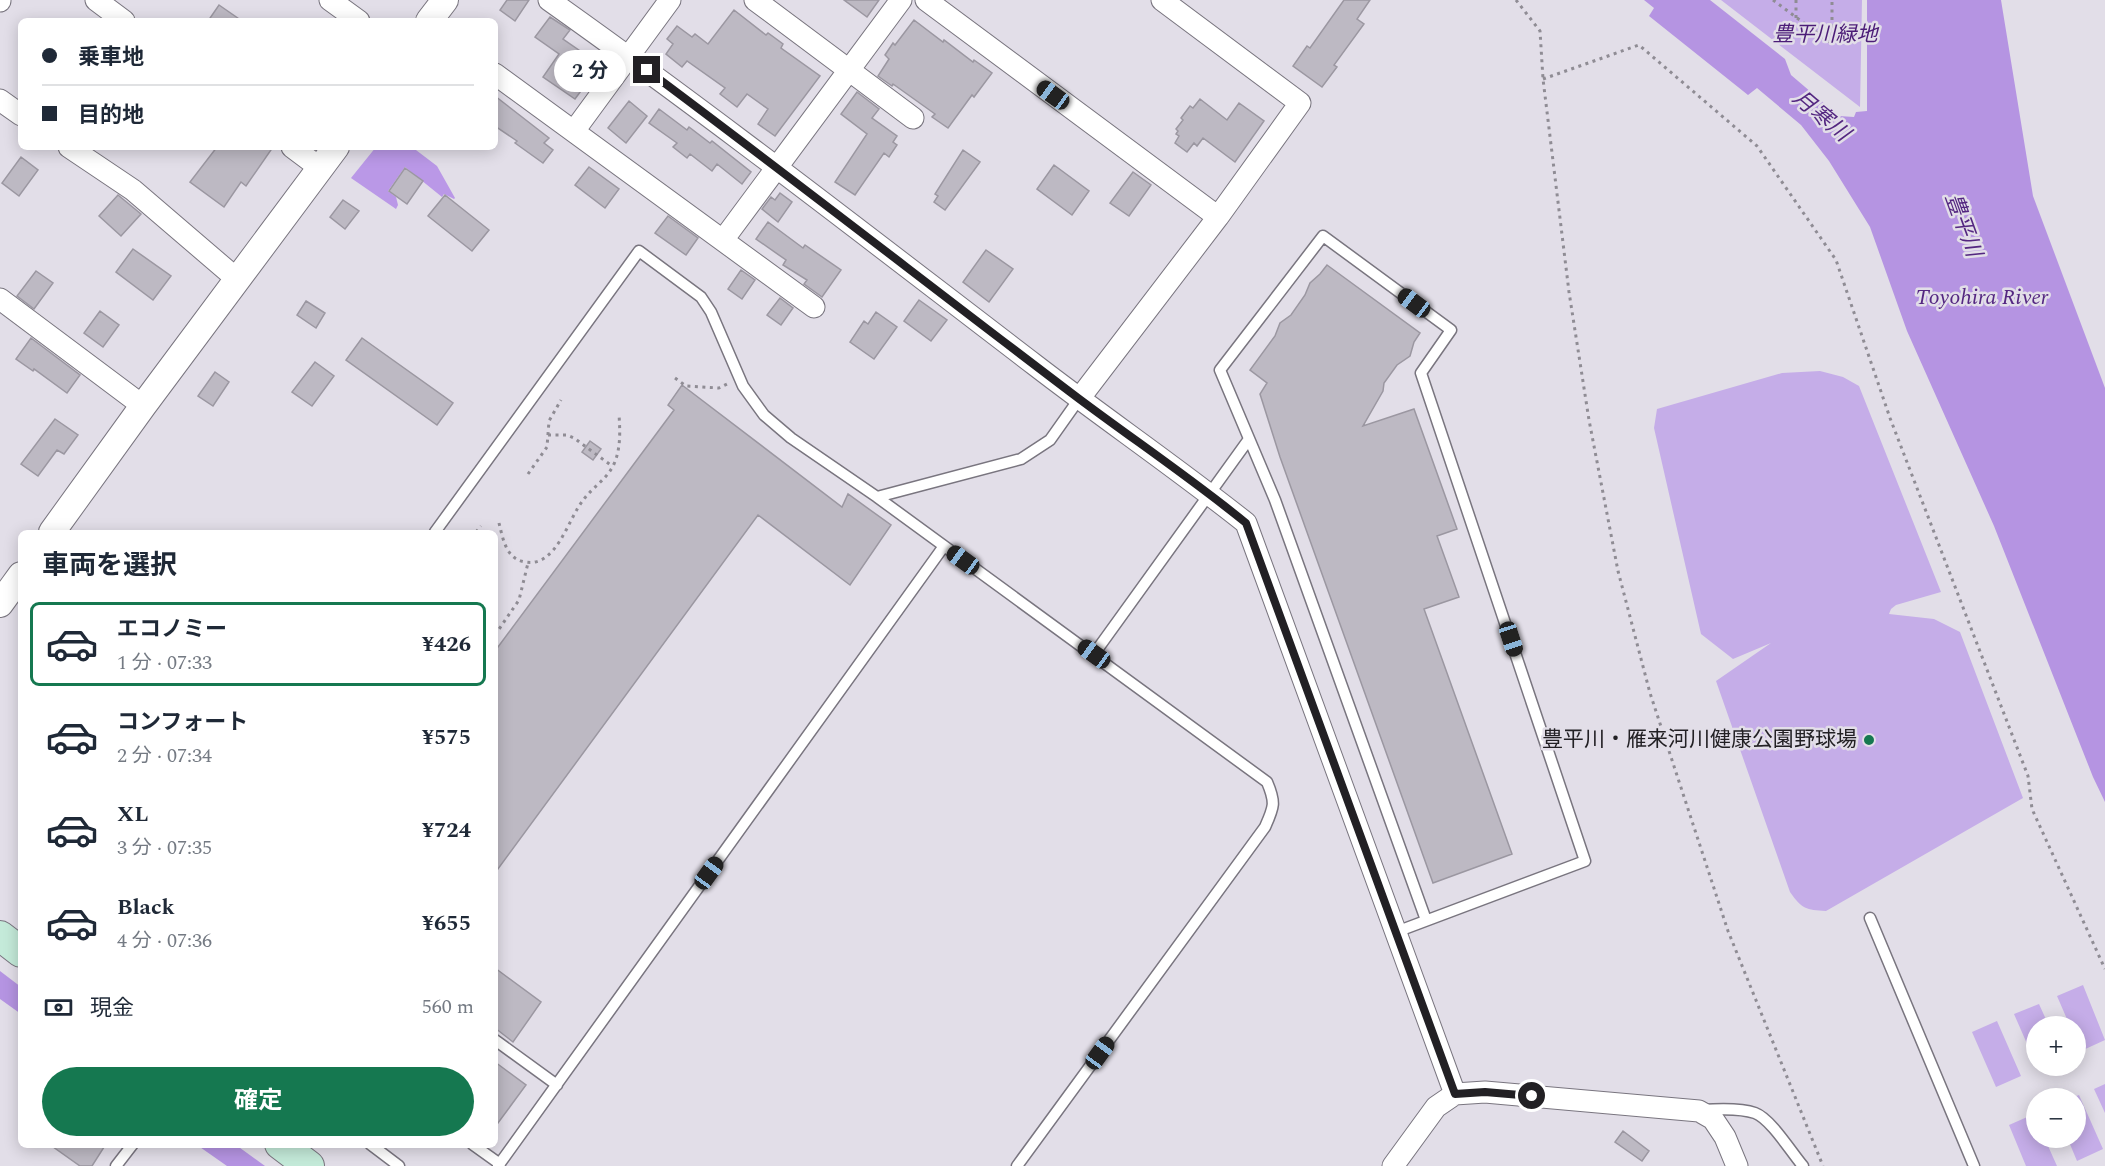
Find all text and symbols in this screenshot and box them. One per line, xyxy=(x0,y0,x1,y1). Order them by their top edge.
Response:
park label: 豊平川緑地 xyxy=(1773,19,1879,51)
text: 乗車地 xyxy=(78,41,144,74)
callout: 2 分 xyxy=(554,49,626,91)
text: 2 分 xyxy=(572,56,608,86)
route end xyxy=(633,56,660,83)
car xyxy=(1033,77,1073,113)
water label: 月寒川 xyxy=(1785,82,1858,151)
text: 目的地 xyxy=(78,99,144,132)
water label: 豊平川 xyxy=(1936,188,1990,264)
water label: Toyohira River xyxy=(1916,281,2049,314)
car xyxy=(1394,285,1434,321)
car xyxy=(943,542,983,578)
text: 車両を選択 xyxy=(42,545,177,587)
text: エコノミー xyxy=(117,613,227,646)
icon: car xyxy=(45,617,99,671)
car xyxy=(1497,619,1525,659)
text: ¥426 xyxy=(422,628,471,661)
car xyxy=(1074,636,1114,672)
text: 1 分 · 07:33 xyxy=(117,648,212,678)
text: コンフォート xyxy=(117,706,248,739)
icon: car xyxy=(45,710,99,764)
text: ¥575 xyxy=(422,721,471,754)
place label: 豊平川・雁来河川健康公園野球場 xyxy=(1542,724,1857,756)
marker: 豊平川・雁来河川健康公園野球場 xyxy=(1862,733,1876,747)
text: 2 分 · 07:34 xyxy=(117,741,212,771)
text: XL xyxy=(117,798,148,831)
icon: car xyxy=(45,803,99,857)
text: ¥724 xyxy=(422,814,471,847)
text: 3 分 · 07:35 xyxy=(117,833,212,863)
car xyxy=(691,853,727,893)
text: Black xyxy=(117,891,175,924)
icon: car xyxy=(45,896,99,950)
text: ¥655 xyxy=(422,907,471,940)
text: 4 分 · 07:36 xyxy=(117,926,212,956)
icon: cash xyxy=(42,991,75,1024)
text: 現金 xyxy=(90,992,134,1025)
text: 560 m xyxy=(422,992,474,1022)
map controls xyxy=(2026,1016,2086,1148)
button: + xyxy=(2026,1016,2086,1076)
car xyxy=(1082,1033,1118,1073)
button: 確定 xyxy=(42,1067,474,1136)
route start xyxy=(1518,1082,1545,1109)
button: − xyxy=(2026,1088,2086,1148)

